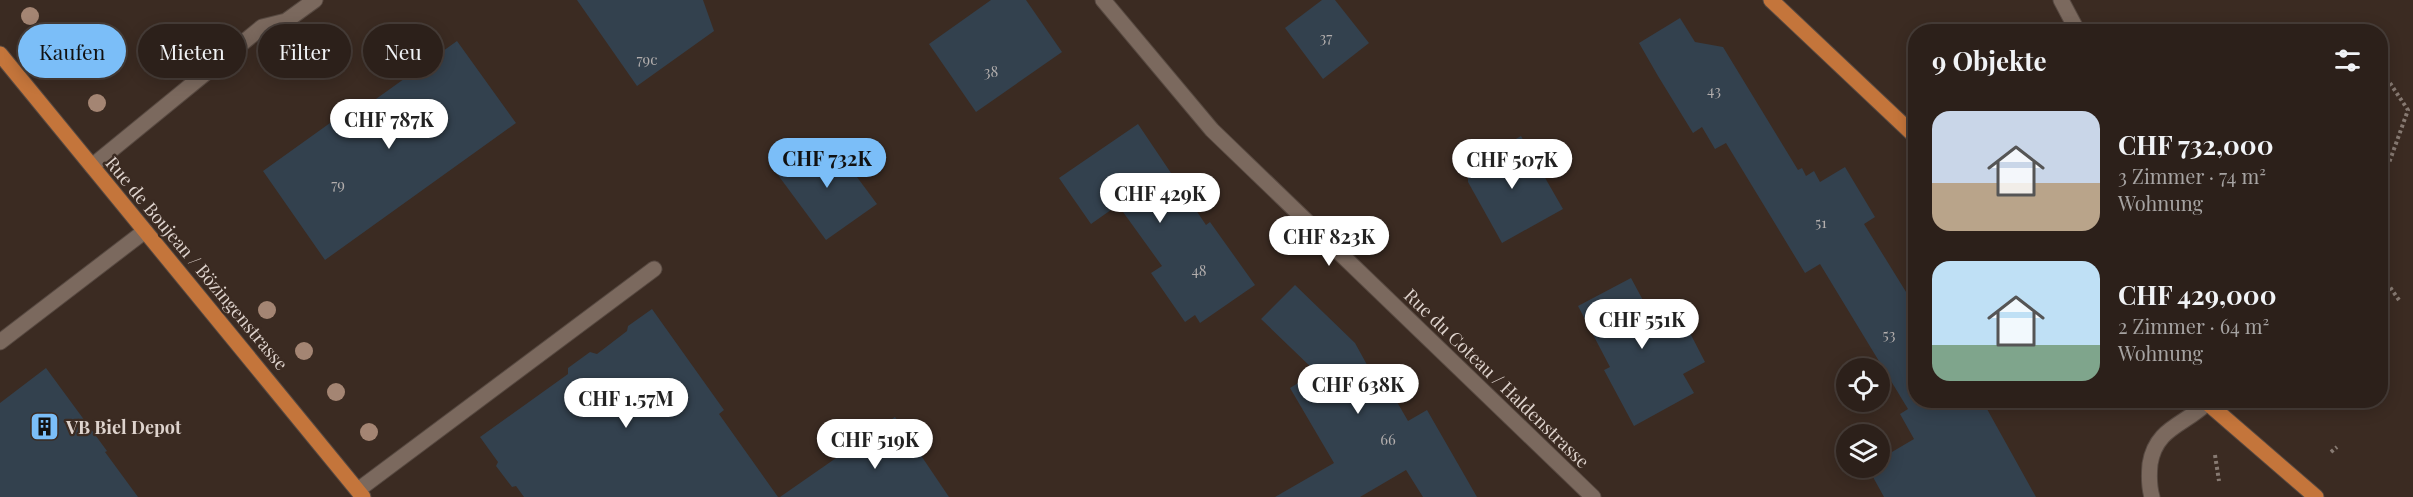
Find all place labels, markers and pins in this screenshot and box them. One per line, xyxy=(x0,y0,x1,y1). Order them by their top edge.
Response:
pin: CHF 787K xyxy=(327,99,451,150)
pin: CHF 732K xyxy=(765,138,889,189)
pin: CHF 507K xyxy=(1450,139,1574,190)
pin: CHF 429K xyxy=(1098,173,1222,224)
pin: CHF 823K xyxy=(1267,216,1391,267)
pin: CHF 551K xyxy=(1580,299,1704,350)
pin: CHF 638K xyxy=(1296,364,1420,415)
pin: CHF 1.57M xyxy=(557,378,695,429)
building icon: VB Biel Depot xyxy=(29,411,61,443)
place label: VB Biel Depot xyxy=(65,415,182,439)
pin: CHF 519K xyxy=(813,419,937,470)

